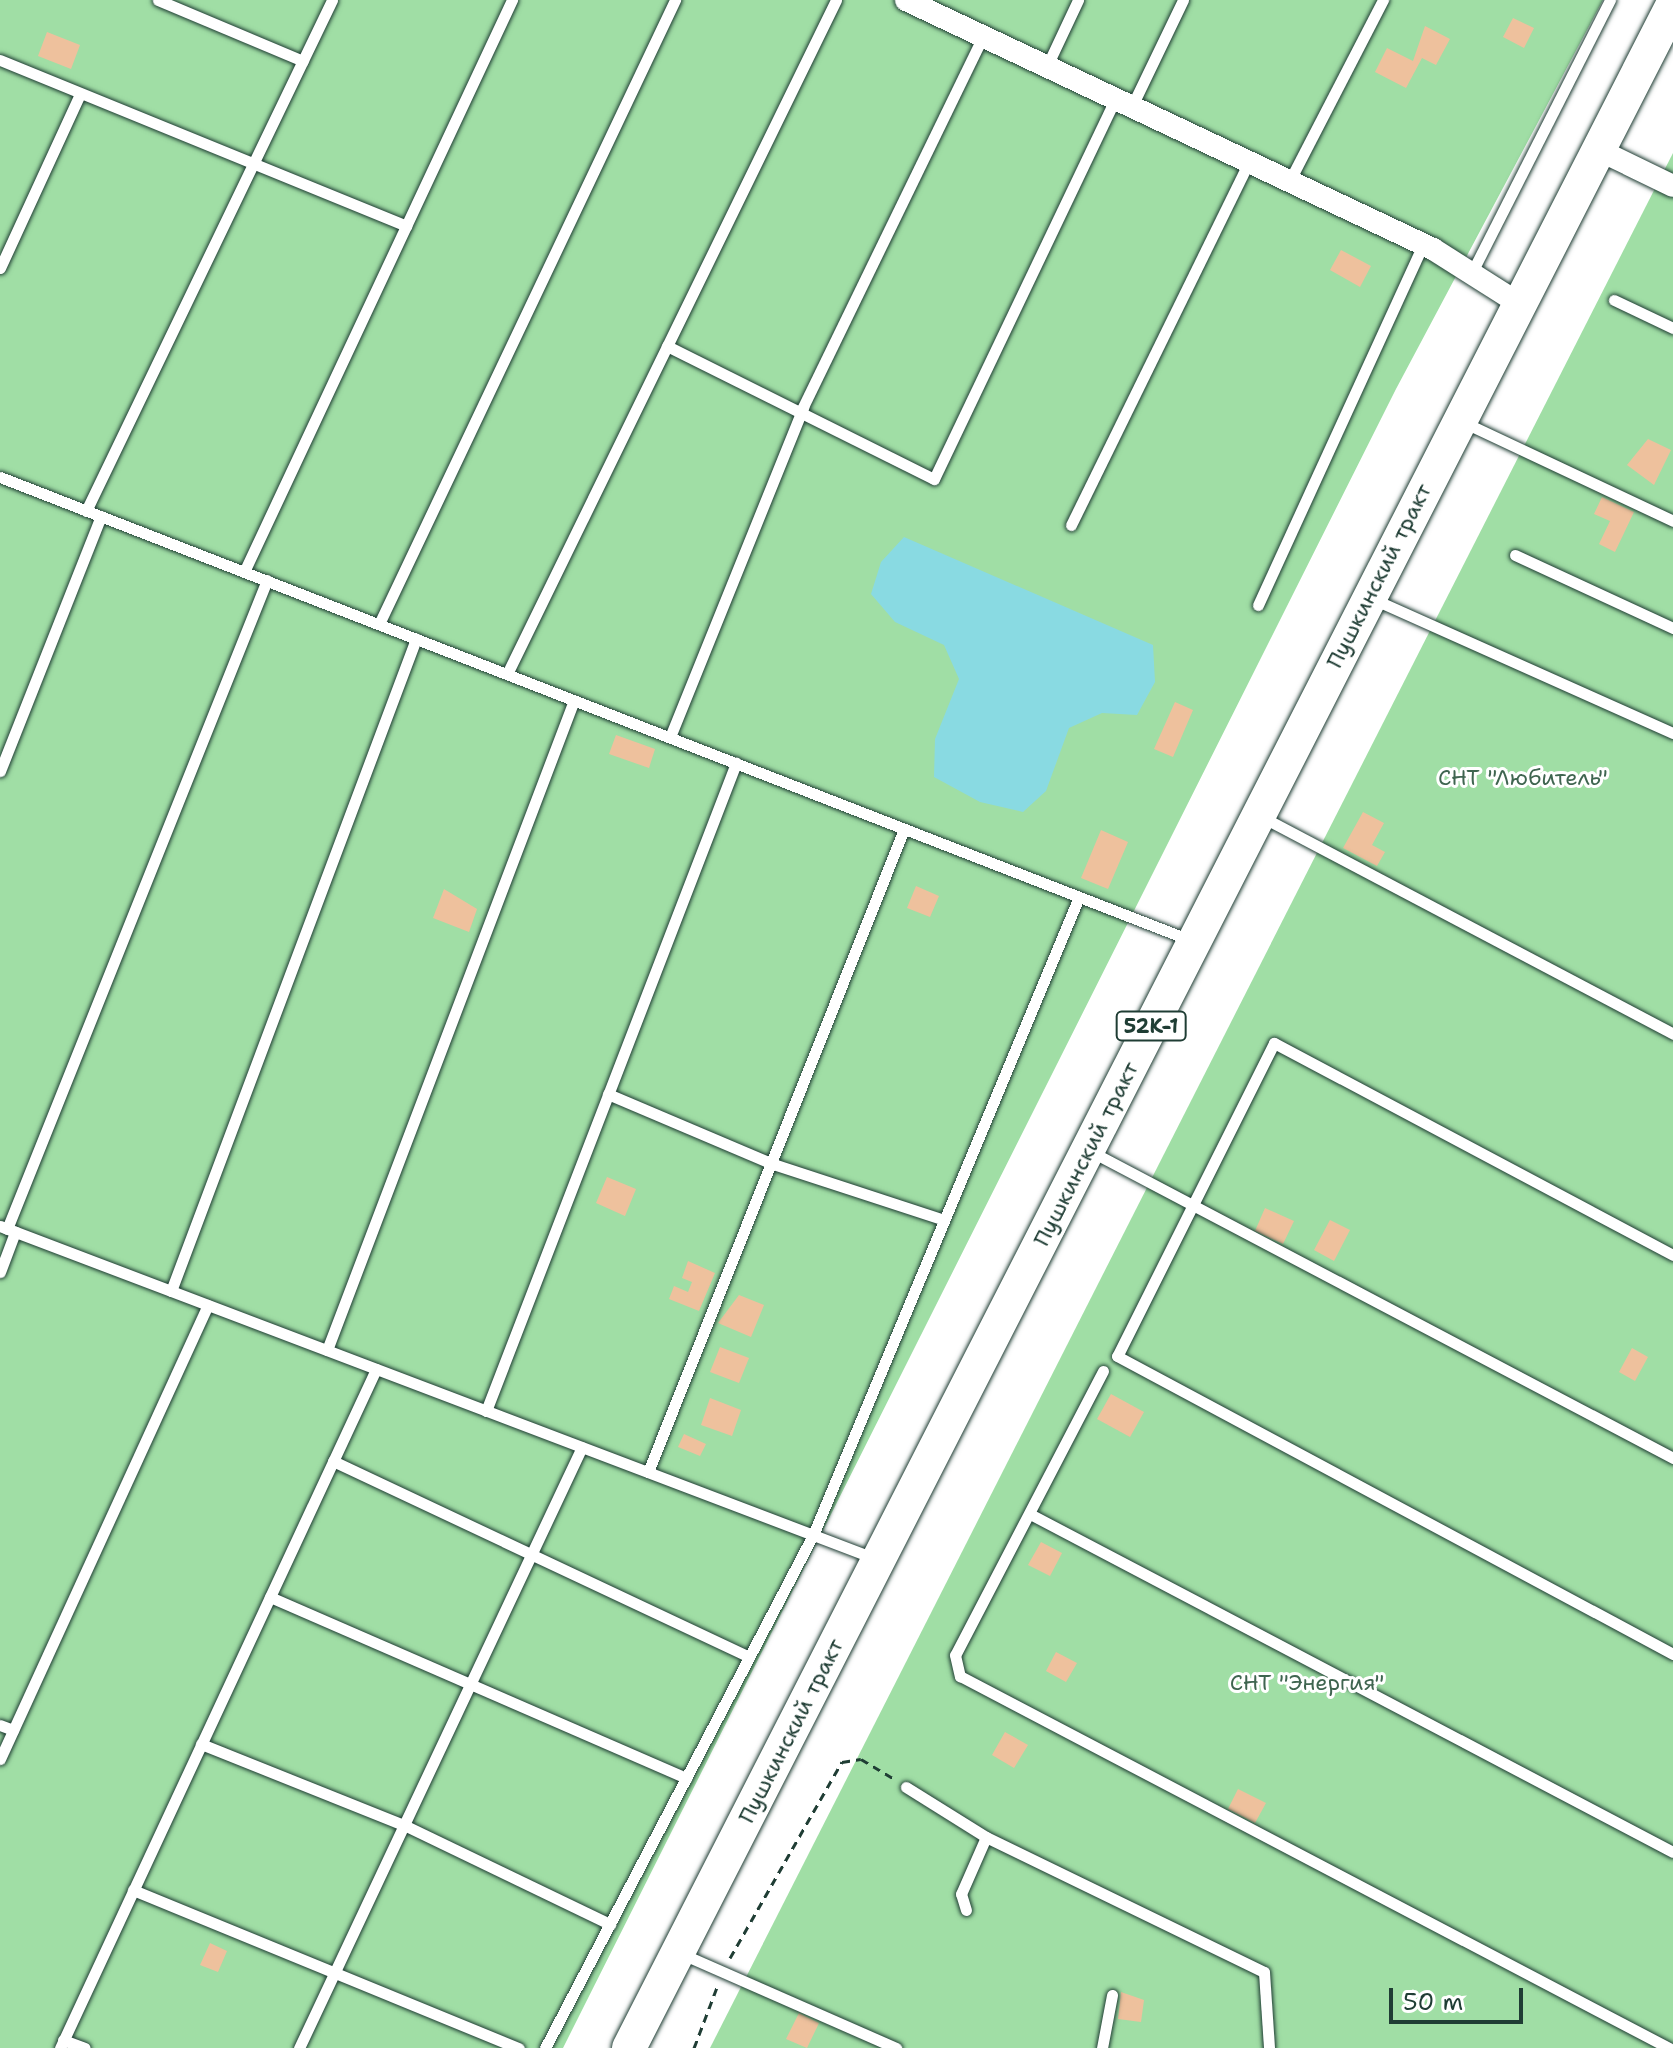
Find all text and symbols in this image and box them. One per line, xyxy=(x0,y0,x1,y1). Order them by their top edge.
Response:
street label: Пушкинский тракт xyxy=(1321,479,1437,673)
park label: СНТ "Любитель" xyxy=(1438,765,1608,791)
road number: 52К-1 xyxy=(1115,1010,1187,1042)
street label: Пушкинский тракт xyxy=(1028,1057,1144,1251)
street label: Пушкинский тракт xyxy=(733,1634,849,1828)
park label: СНТ "Энергия" xyxy=(1230,1670,1384,1696)
scale bar xyxy=(1393,1972,1527,2022)
text: 50 m xyxy=(1403,1986,1463,2018)

